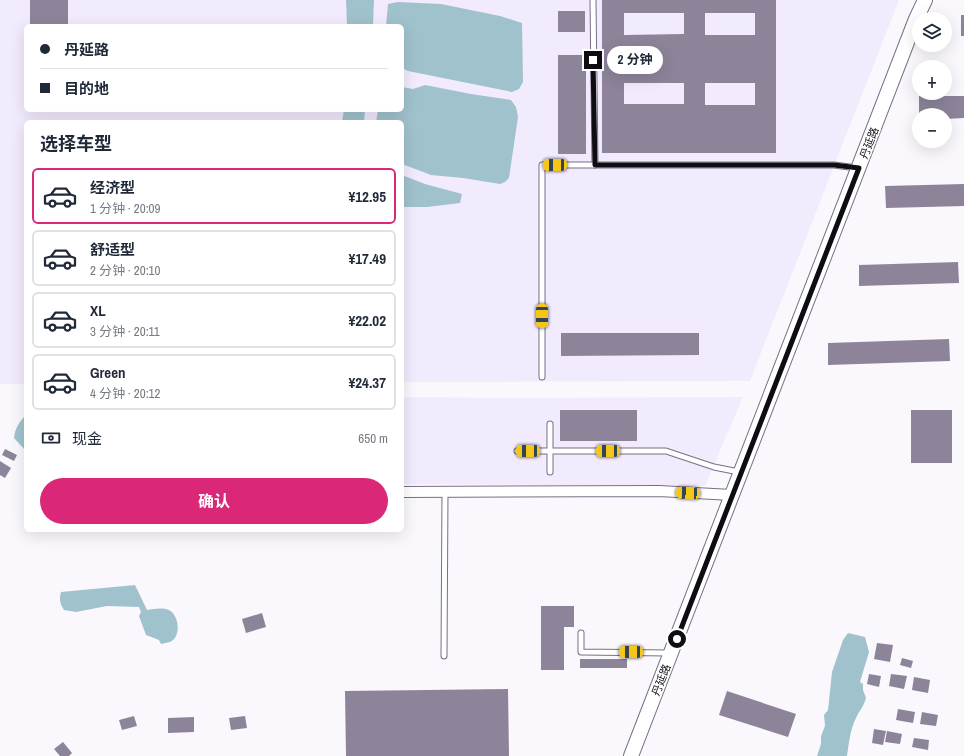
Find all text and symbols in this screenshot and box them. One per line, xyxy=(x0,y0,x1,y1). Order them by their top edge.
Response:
map controls xyxy=(912,12,952,148)
button: layers xyxy=(912,12,952,52)
text: 丹延路 xyxy=(64,39,109,60)
callout: 2 分钟 xyxy=(607,46,663,74)
route end xyxy=(584,51,602,69)
text: 2 分钟 xyxy=(618,51,652,68)
button: + xyxy=(912,60,952,100)
text: 目的地 xyxy=(64,78,109,99)
button: − xyxy=(912,108,952,148)
street label: 丹延路 xyxy=(857,125,881,161)
text: 选择车型 xyxy=(40,131,112,156)
car xyxy=(543,159,567,171)
text: 经济型 xyxy=(90,177,135,198)
icon: car xyxy=(42,178,78,214)
text: ¥12.95 xyxy=(348,186,386,207)
text: 1 分钟 · 20:09 xyxy=(90,200,160,217)
text: 舒适型 xyxy=(90,239,135,260)
icon: car xyxy=(42,240,78,276)
text: ¥17.49 xyxy=(348,248,386,269)
text: 2 分钟 · 20:10 xyxy=(90,262,160,279)
text: XL xyxy=(90,300,106,321)
icon: car xyxy=(42,302,78,338)
car xyxy=(536,304,548,328)
text: ¥22.02 xyxy=(348,310,386,331)
text: 3 分钟 · 20:11 xyxy=(90,323,160,340)
text: Green xyxy=(90,362,126,383)
icon: car xyxy=(42,364,78,400)
text: ¥24.37 xyxy=(348,372,386,393)
text: 4 分钟 · 20:12 xyxy=(90,385,160,402)
icon: cash xyxy=(40,427,62,449)
text: 现金 xyxy=(72,428,102,449)
text: 650 m xyxy=(358,430,388,447)
car xyxy=(516,445,540,457)
car xyxy=(596,445,620,457)
button: 确认 xyxy=(40,478,388,524)
car xyxy=(676,486,700,500)
route start xyxy=(668,630,686,648)
car xyxy=(619,646,643,658)
street label: 丹延路 xyxy=(649,662,673,698)

